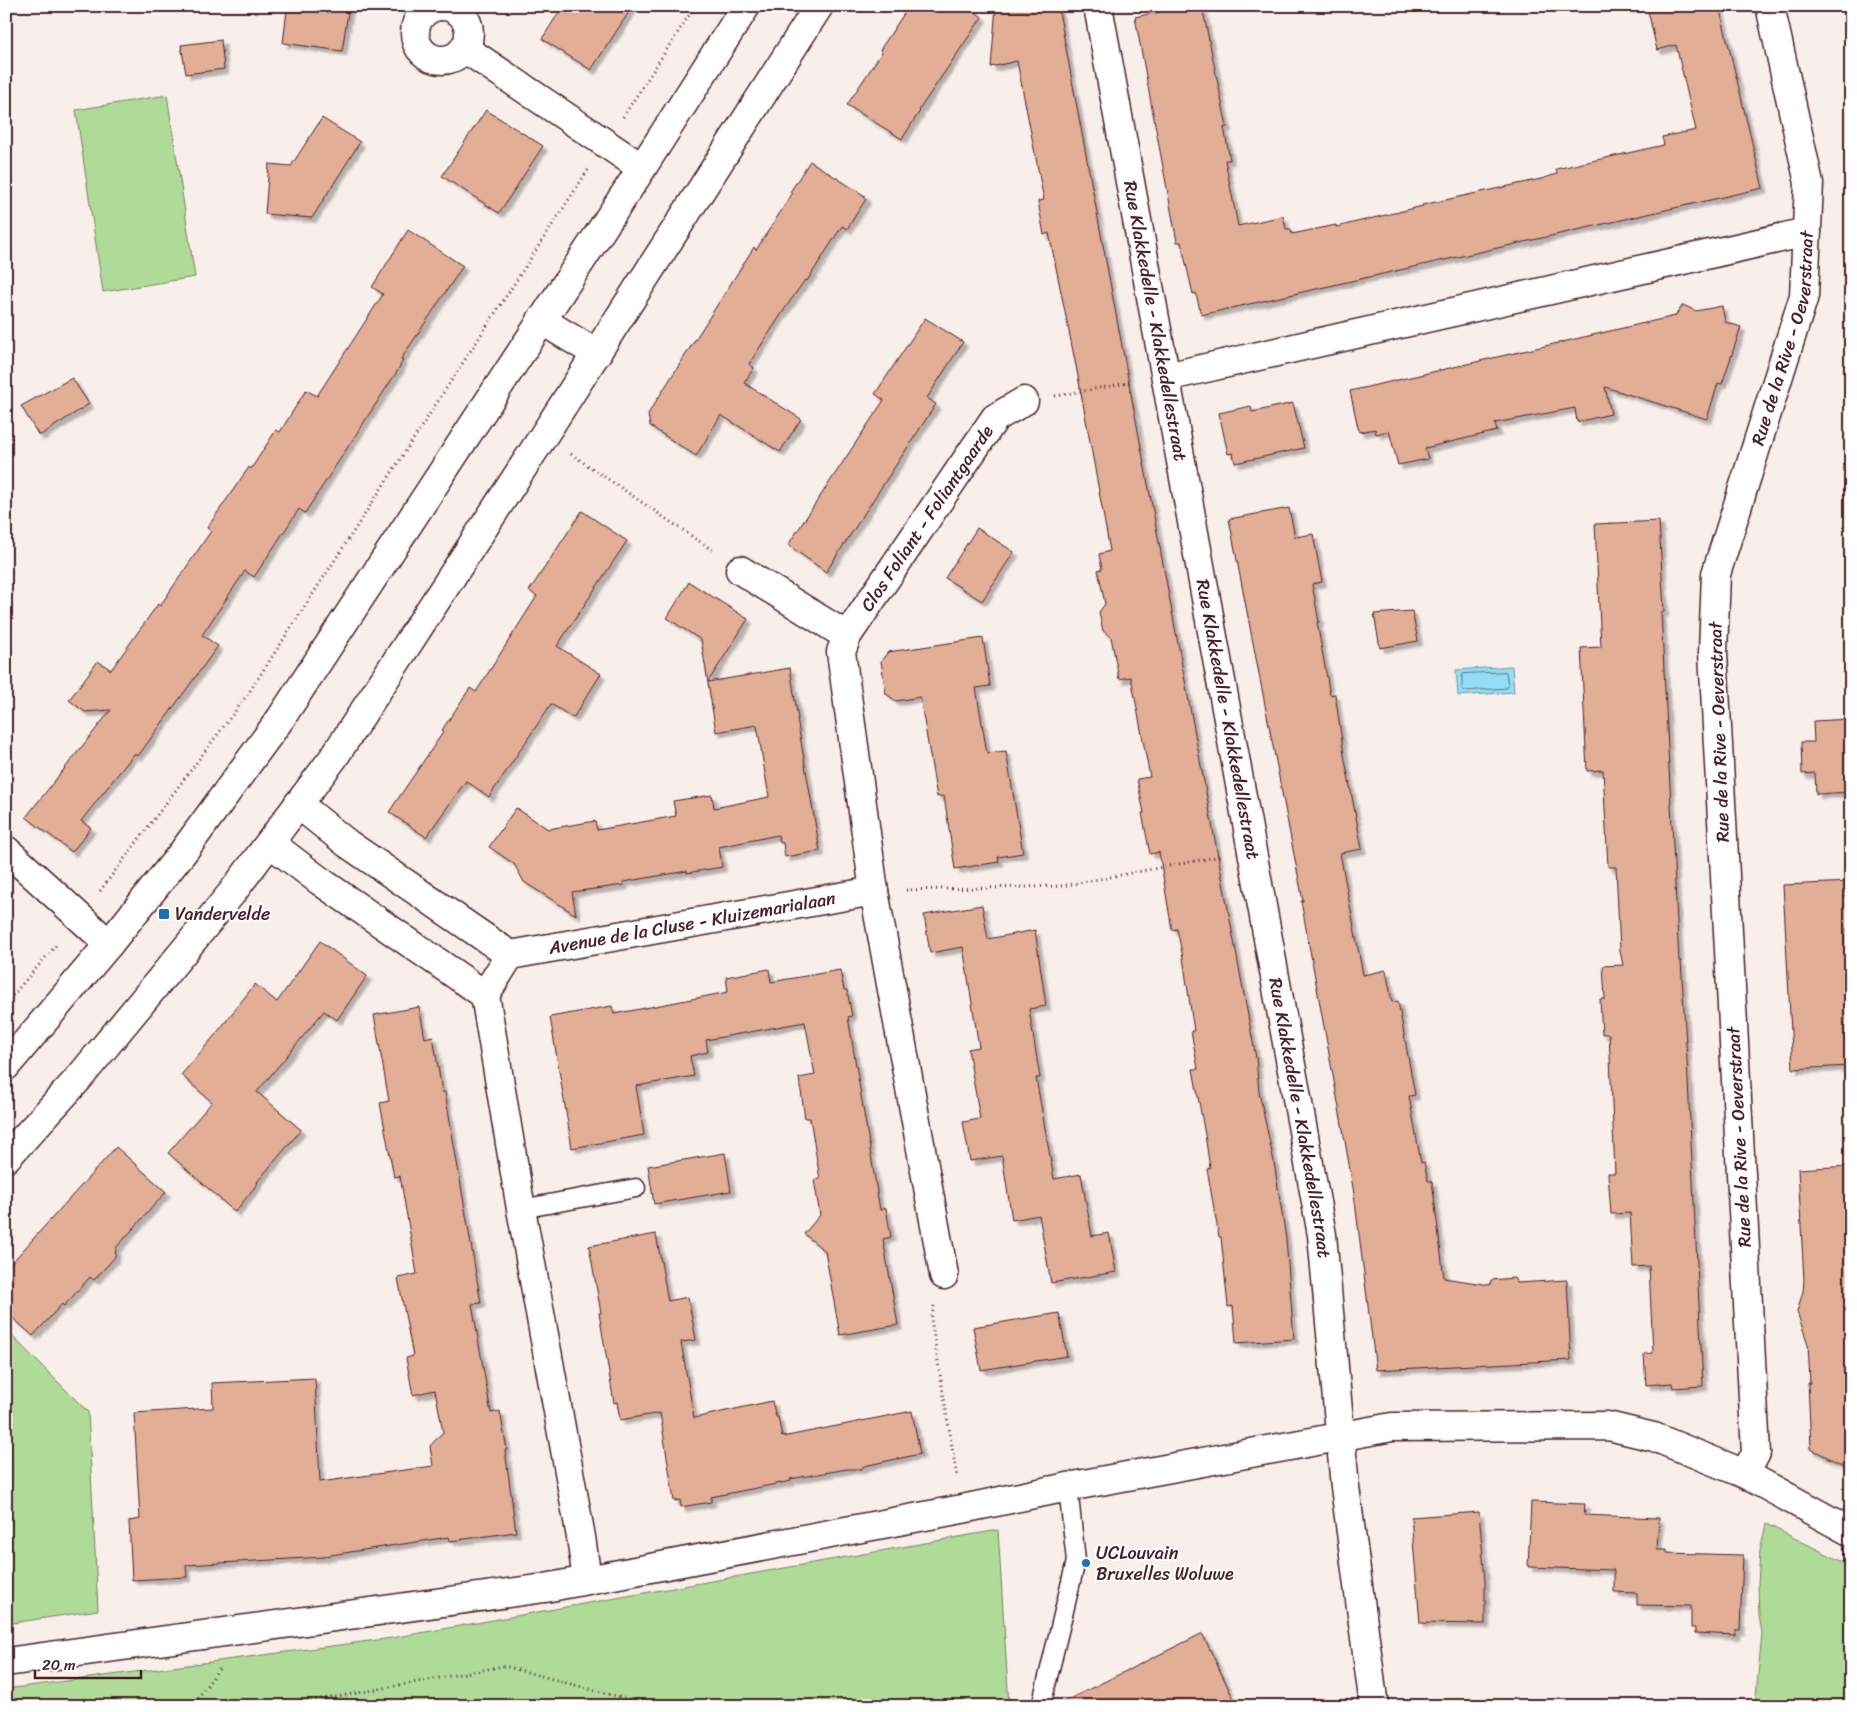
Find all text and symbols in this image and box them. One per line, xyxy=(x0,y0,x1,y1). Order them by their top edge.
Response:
street label: Rue Klakkedelle - Klakkedellestraat xyxy=(1114,178,1197,464)
street label: Rue de la Rive - Oeverstraat xyxy=(1742,230,1823,450)
street label: Clos Foliant - Foliantgaarde xyxy=(852,418,1002,618)
street label: Rue Klakkedelle - Klakkedellestraat xyxy=(1187,577,1269,862)
street label: Rue de la Rive - Oeverstraat xyxy=(1699,620,1739,843)
street label: Avenue de la Cluse - Kluizemarialaan xyxy=(545,882,838,964)
place label: Vandervelde xyxy=(175,898,270,930)
marker: Vandervelde xyxy=(157,907,171,921)
street label: Rue Klakkedelle - Klakkedellestraat xyxy=(1259,975,1340,1259)
street label: Rue de la Rive - Oeverstraat xyxy=(1717,1025,1761,1248)
place label: UCLouvain Bruxelles Woluwe xyxy=(1096,1537,1234,1590)
marker: UCLouvain Bruxelles Woluwe xyxy=(1080,1557,1092,1569)
scale bar xyxy=(35,1647,141,1679)
text: 20 m xyxy=(42,1652,76,1678)

